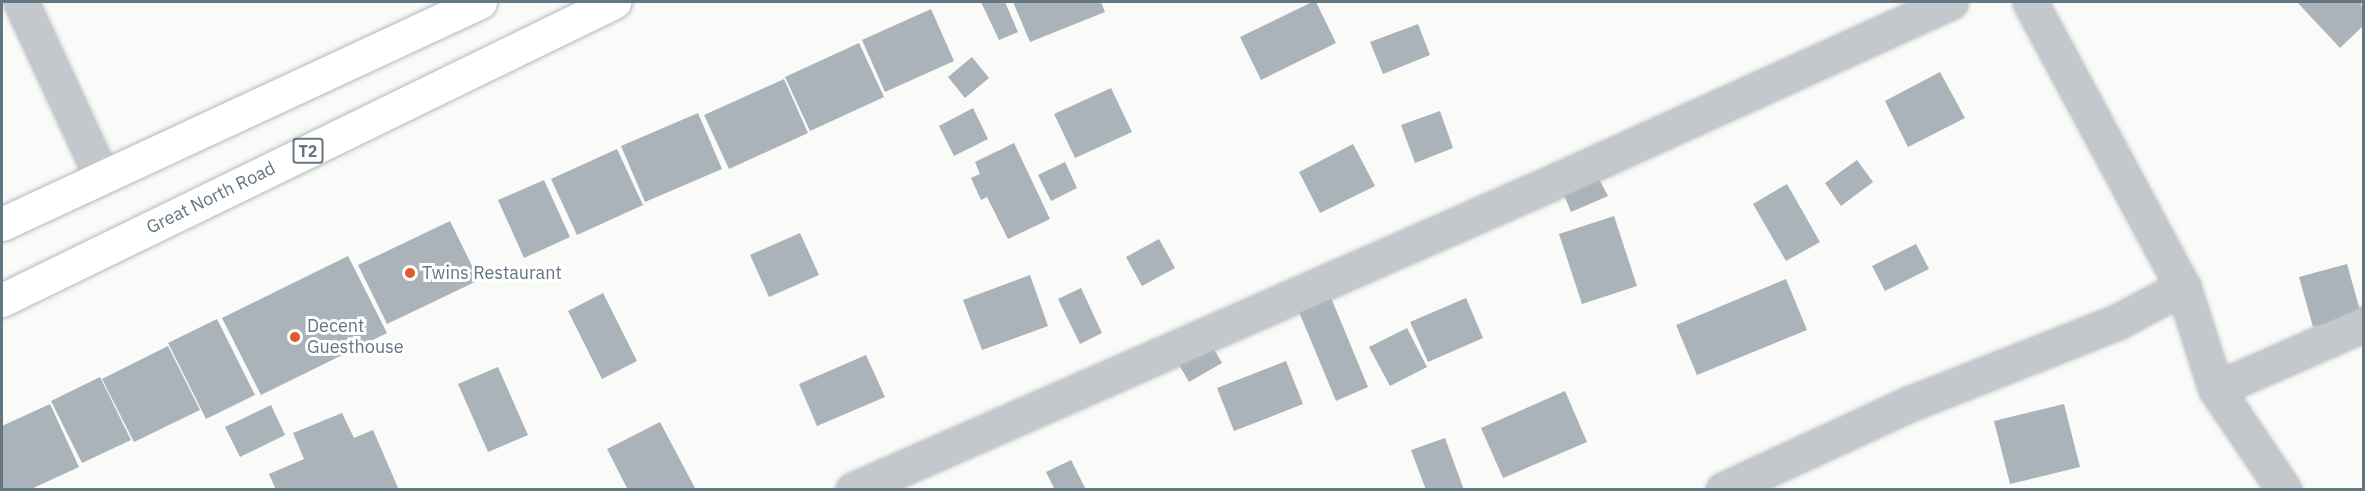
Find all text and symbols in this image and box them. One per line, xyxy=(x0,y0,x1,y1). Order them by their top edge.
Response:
road number: T2 xyxy=(292,138,324,164)
street label: Great North Road xyxy=(143,157,279,239)
place label: Twins Restaurant xyxy=(422,262,562,284)
marker: Twins Restaurant xyxy=(403,266,417,280)
place label: Decent Guesthouse xyxy=(307,316,404,358)
marker: Decent Guesthouse xyxy=(288,330,302,344)

